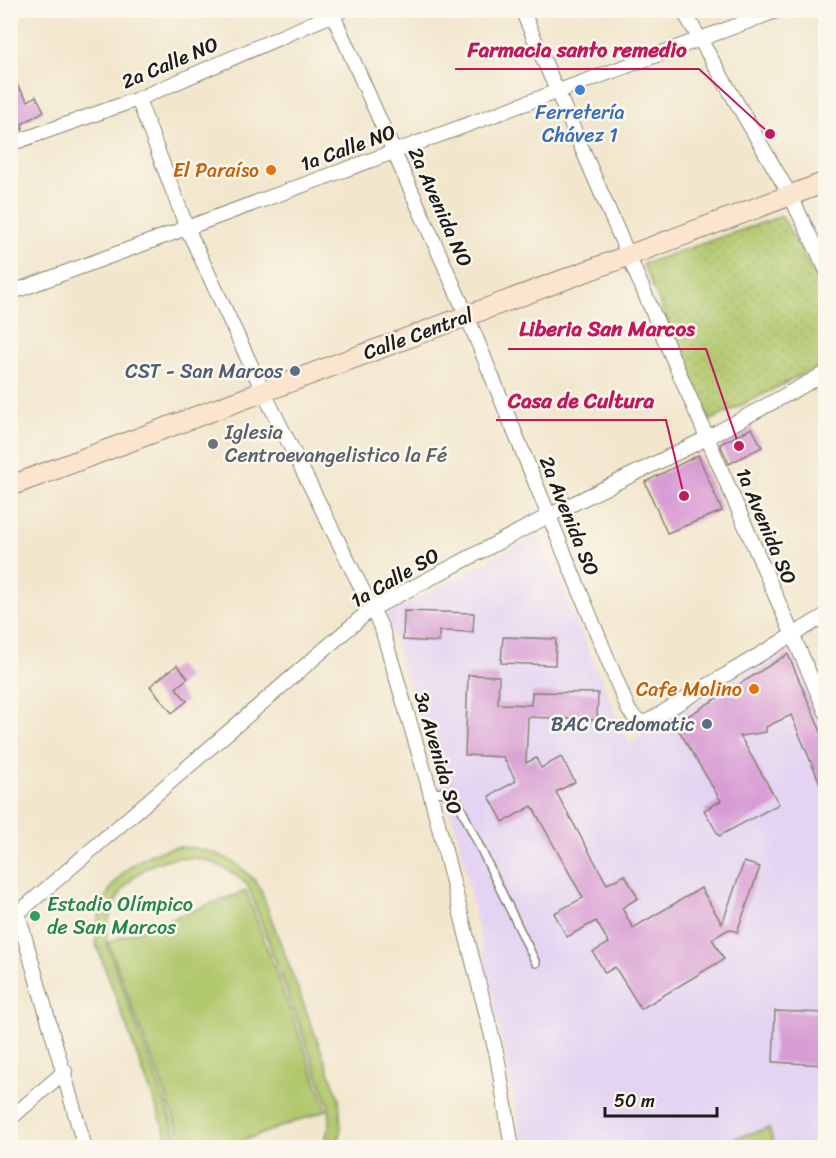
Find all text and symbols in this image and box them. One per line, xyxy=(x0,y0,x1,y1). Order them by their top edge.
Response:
street label: 2a Calle NO xyxy=(116,27,224,99)
callout: Farmacia santo remedio xyxy=(455,30,699,69)
text: Farmacia santo remedio xyxy=(466,31,687,69)
marker: Ferretería Chávez 1 xyxy=(573,83,587,97)
place label: Ferretería Chávez 1 xyxy=(535,95,625,153)
street label: 1a Calle NO xyxy=(295,115,401,181)
street label: 2a Avenida NO xyxy=(398,141,482,273)
place label: El Paraíso xyxy=(173,153,259,188)
marker: El Paraíso xyxy=(264,163,278,177)
street label: Calle Central xyxy=(358,298,478,370)
callout: Liberia San Marcos xyxy=(508,310,706,349)
text: Liberia San Marcos xyxy=(519,310,695,348)
place label: CST - San Marcos xyxy=(125,354,284,389)
marker: CST - San Marcos xyxy=(288,364,302,378)
callout: Casa de Cultura xyxy=(496,381,666,420)
text: Casa de Cultura xyxy=(507,382,654,420)
place label: Iglesia Centroevangelistico la Fé xyxy=(224,415,447,473)
marker: Iglesia Centroevangelistico la Fé xyxy=(206,437,220,451)
street label: 2a Avenida SO xyxy=(529,451,609,581)
street label: 1a Avenida SO xyxy=(726,462,806,590)
street label: 1a Calle SO xyxy=(344,538,446,618)
place label: Cafe Molino xyxy=(636,672,742,707)
marker: Cafe Molino xyxy=(747,682,761,696)
street label: 3a Avenida SO xyxy=(404,687,472,819)
place label: BAC Credomatic xyxy=(551,707,695,742)
marker: BAC Credomatic xyxy=(700,717,714,731)
place label: Estadio Olímpico de San Marcos xyxy=(47,887,193,945)
marker: Estadio Olímpico de San Marcos xyxy=(28,909,42,923)
scale bar xyxy=(605,1080,718,1118)
text: 50 m xyxy=(614,1085,655,1117)

